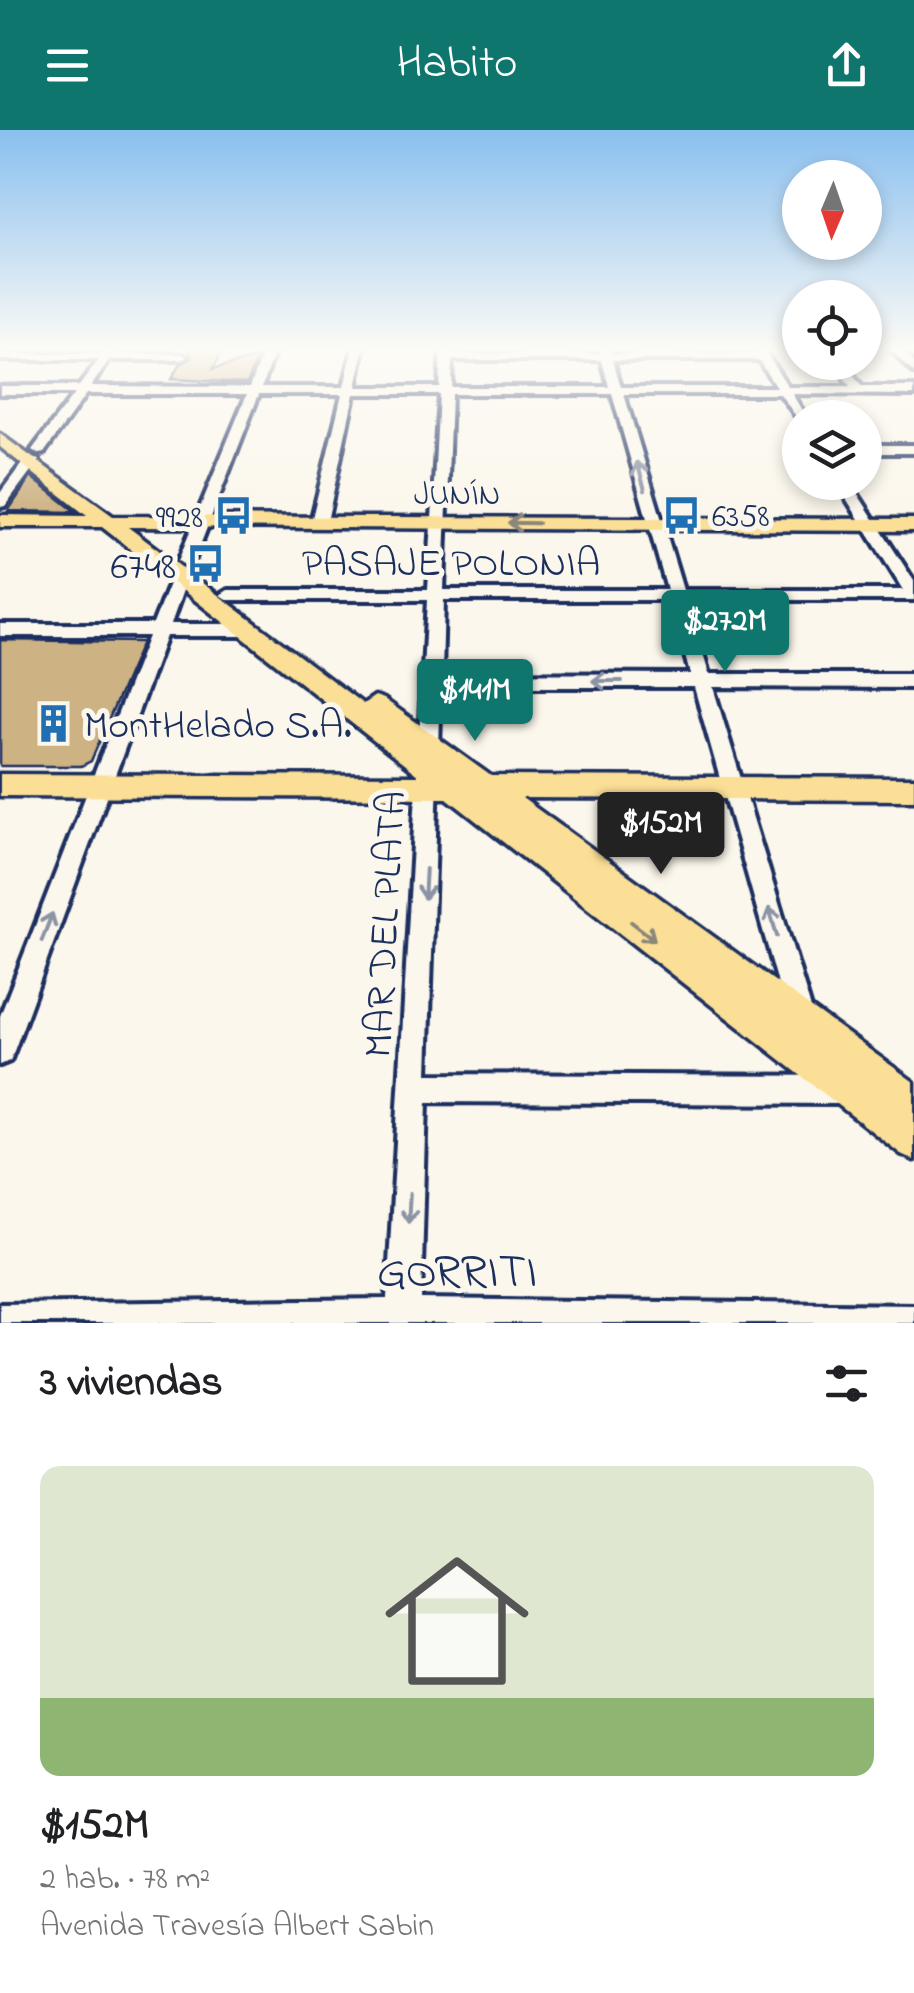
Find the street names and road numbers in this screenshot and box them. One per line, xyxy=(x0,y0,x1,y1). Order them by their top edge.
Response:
street label: JUNÍN xyxy=(414,473,500,520)
street label: PASAJE POLONIA xyxy=(302,536,600,595)
street label: MAR DEL PLATA xyxy=(351,789,424,1059)
street label: GORRITI xyxy=(377,1239,537,1309)

